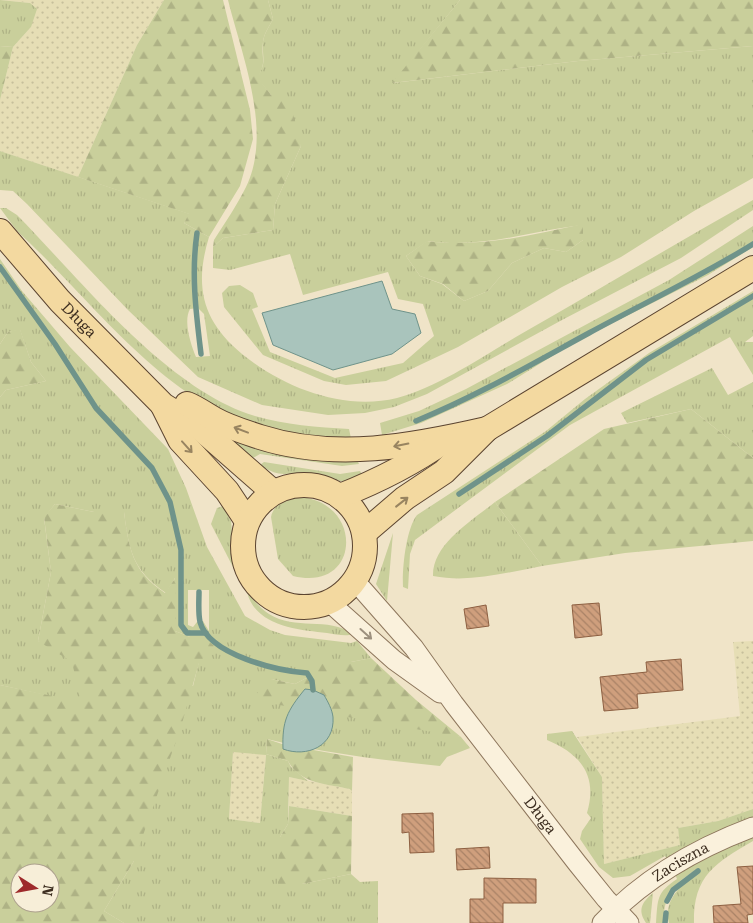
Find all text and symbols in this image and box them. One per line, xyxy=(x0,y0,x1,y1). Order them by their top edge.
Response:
street label: Długa xyxy=(58,299,100,341)
one-way arrow xyxy=(234,425,250,434)
one-way arrow xyxy=(393,440,409,450)
one-way arrow xyxy=(181,441,193,454)
one-way arrow xyxy=(395,496,408,507)
one-way arrow xyxy=(360,628,373,640)
street label: Długa xyxy=(520,793,560,838)
street label: Zaciszna xyxy=(649,838,712,886)
north arrow xyxy=(10,863,60,913)
text: N xyxy=(39,884,57,898)

